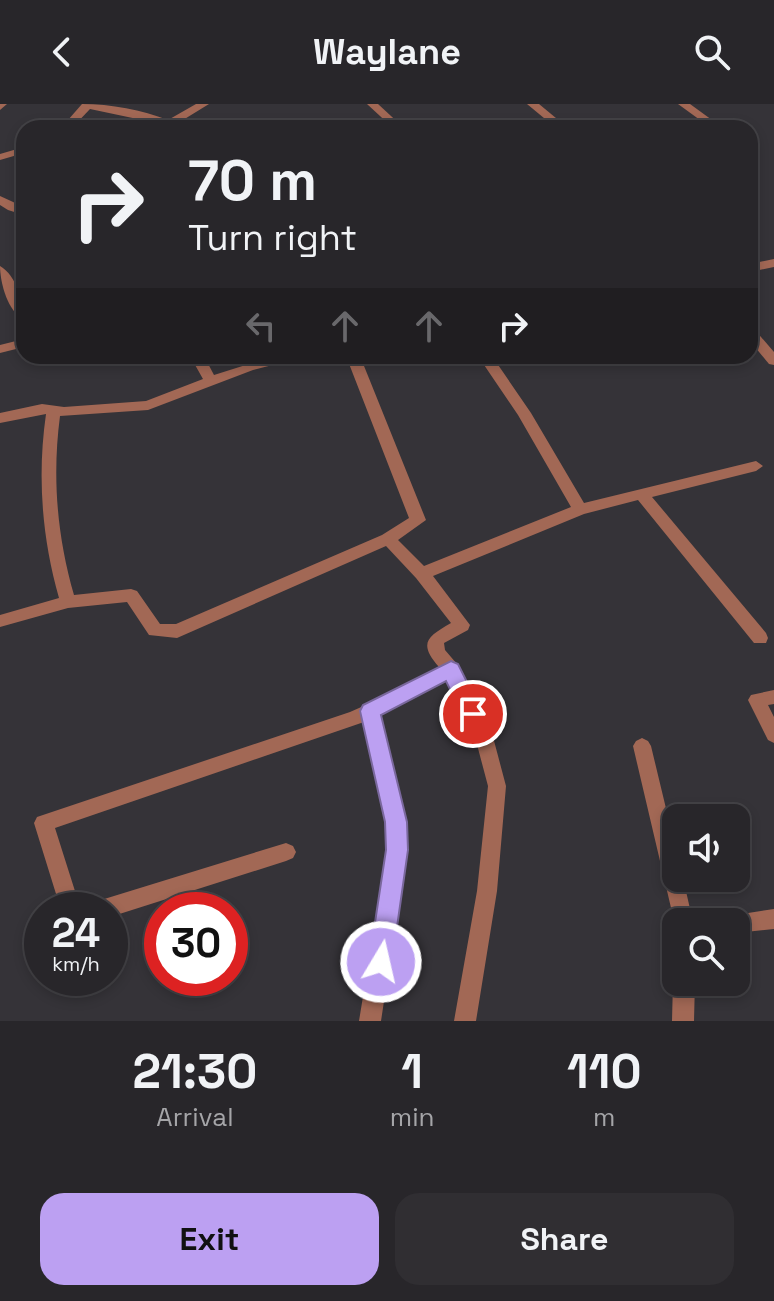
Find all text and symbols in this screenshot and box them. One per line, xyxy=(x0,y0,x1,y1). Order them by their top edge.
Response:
text: Waylane xyxy=(313,29,461,75)
icon: back xyxy=(40,30,84,74)
icon: search xyxy=(690,30,734,74)
text: 70 m xyxy=(188,145,317,216)
icon: right xyxy=(56,152,160,256)
text: Turn right xyxy=(188,215,357,261)
icon: left xyxy=(239,304,283,348)
icon: ahead xyxy=(323,304,367,348)
icon: ahead xyxy=(407,304,451,348)
icon: right xyxy=(491,304,535,348)
pin xyxy=(439,680,507,748)
icon: arrive xyxy=(451,692,495,736)
map controls xyxy=(662,804,750,996)
button: sound xyxy=(662,804,750,892)
speed limit sign: 30 xyxy=(144,892,248,996)
text: 24 xyxy=(52,908,100,959)
button: search xyxy=(662,908,750,996)
position arrow xyxy=(339,920,423,1004)
text: km/h xyxy=(52,951,100,977)
text: 21:30 xyxy=(133,1041,257,1102)
text: 1 xyxy=(401,1041,423,1102)
text: 110 xyxy=(567,1041,641,1102)
text: Arrival xyxy=(156,1100,234,1134)
text: min xyxy=(390,1100,434,1134)
text: m xyxy=(593,1100,615,1134)
button: Exit xyxy=(40,1193,379,1285)
button: Share xyxy=(395,1193,734,1285)

